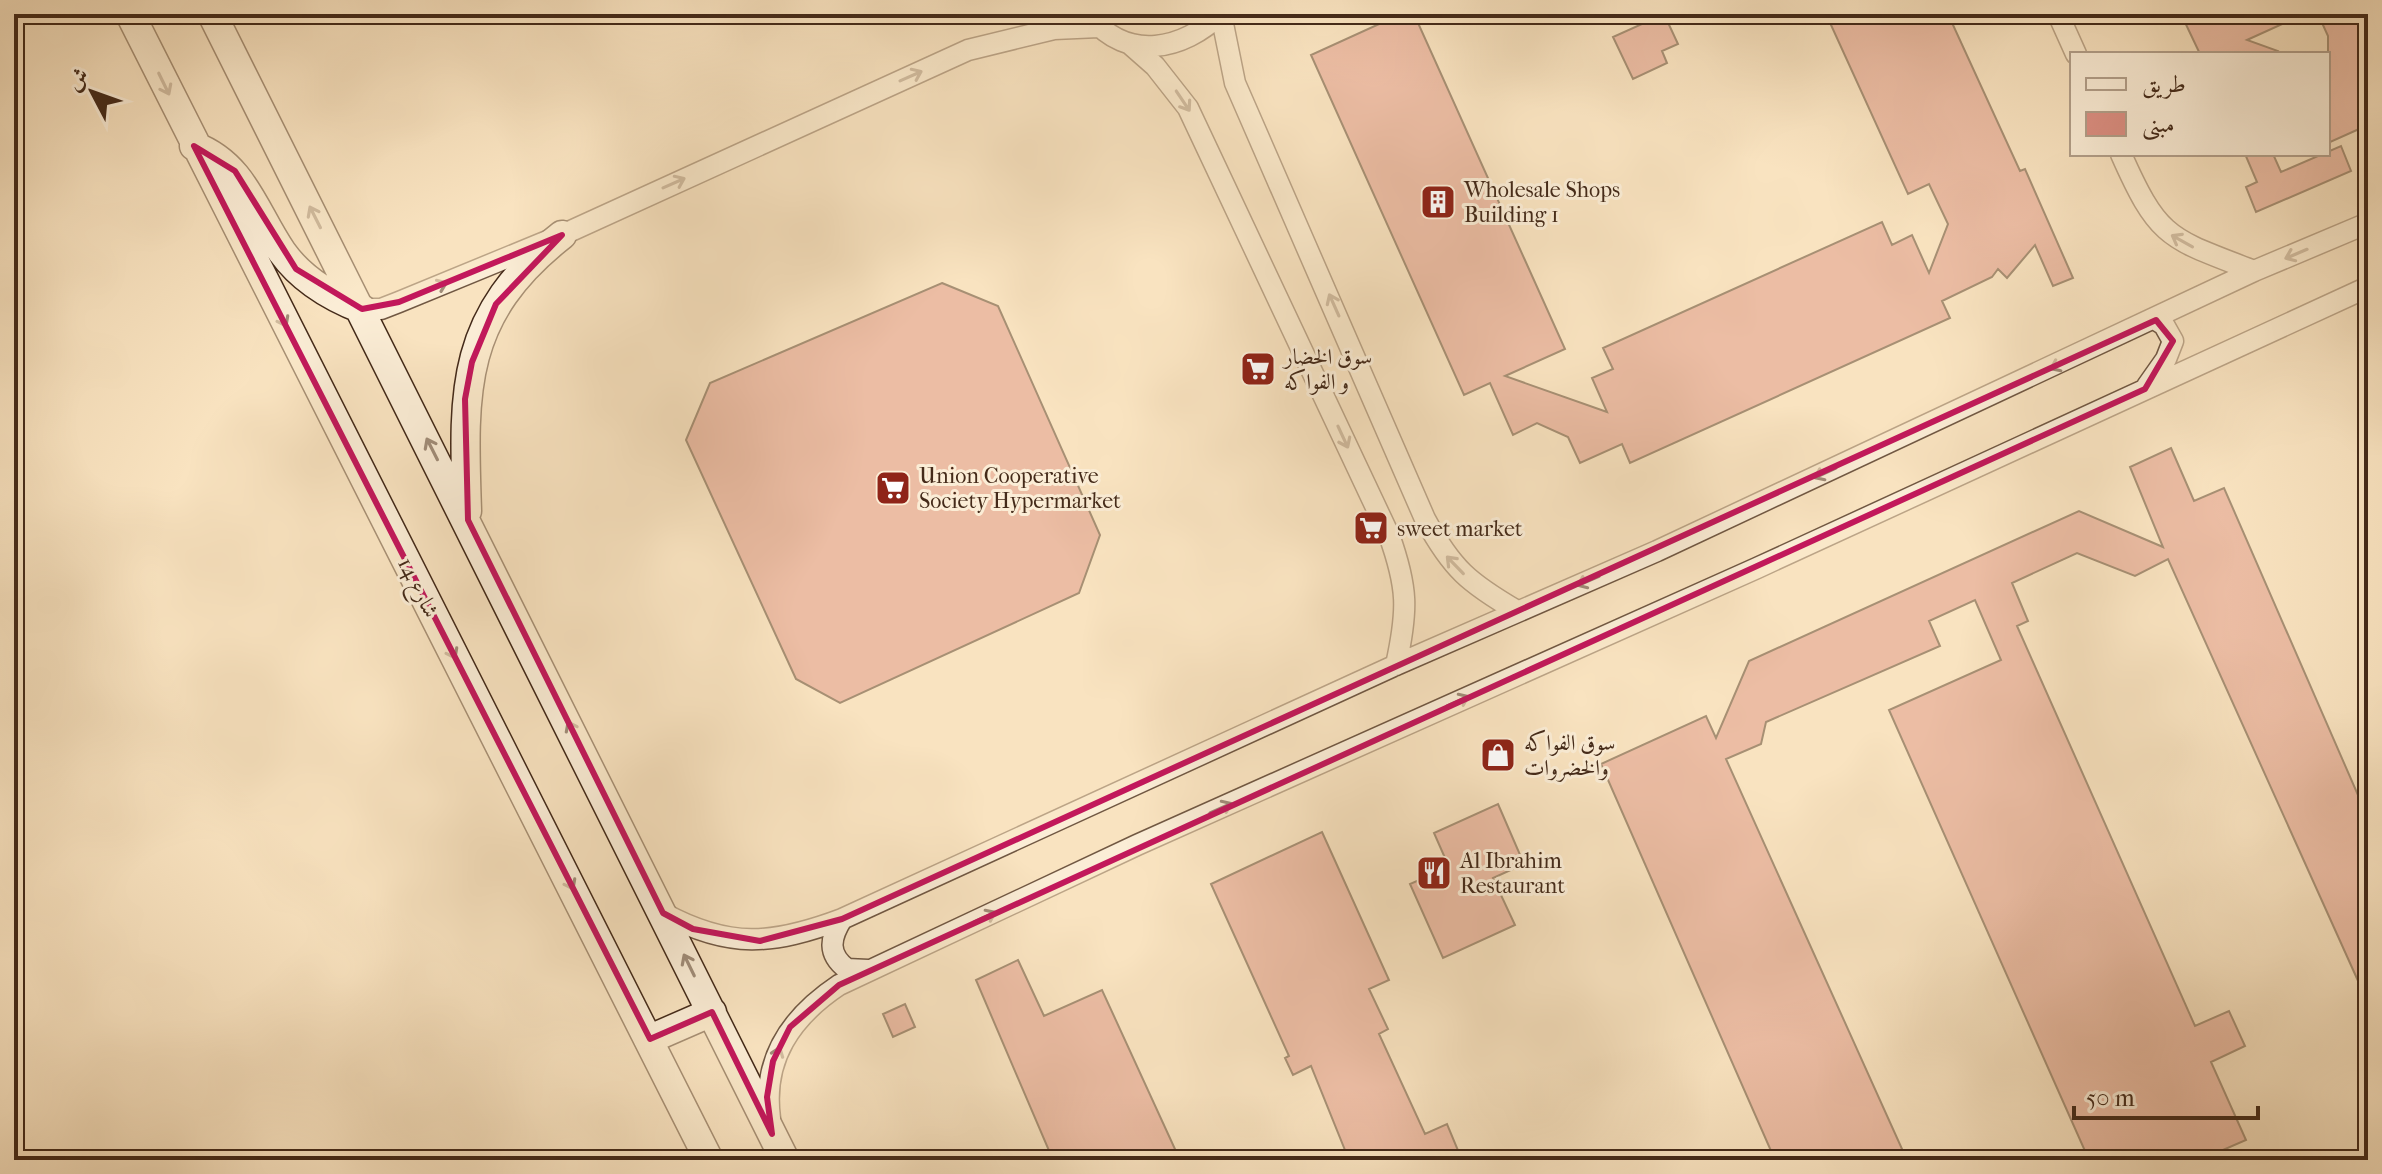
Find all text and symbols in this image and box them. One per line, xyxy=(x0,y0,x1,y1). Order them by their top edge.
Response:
north arrow xyxy=(52,52,132,132)
legend xyxy=(2070,52,2330,156)
text: ش xyxy=(61,63,95,96)
one-way arrow xyxy=(898,68,923,83)
text: طريق xyxy=(2142,70,2186,99)
one-way arrow xyxy=(157,72,172,96)
one-way arrow xyxy=(1175,90,1191,112)
text: مبنى xyxy=(2142,110,2175,141)
one-way arrow xyxy=(662,175,686,190)
place label: Wholesale Shops Building 1 xyxy=(1463,177,1620,228)
building icon: Wholesale Shops Building 1 xyxy=(1419,183,1457,221)
one-way arrow xyxy=(307,205,322,229)
one-way arrow xyxy=(2171,233,2194,249)
one-way arrow xyxy=(2284,247,2309,262)
one-way arrow xyxy=(423,279,448,293)
one-way arrow xyxy=(1325,293,1340,318)
one-way arrow xyxy=(274,304,289,328)
place label: سوق الخضار و الفواكه xyxy=(1282,344,1372,395)
supermarket icon: سوق الخضار و الفواكه xyxy=(1239,350,1277,388)
one-way arrow xyxy=(2049,357,2073,372)
one-way arrow xyxy=(1337,424,1352,448)
one-way arrow xyxy=(424,437,439,461)
place label: Union Cooperative Society Hypermarket xyxy=(919,463,1121,514)
one-way arrow xyxy=(1813,467,1838,482)
supermarket icon: Union Cooperative Society Hypermarket xyxy=(874,469,912,507)
supermarket icon: sweet market xyxy=(1352,509,1390,547)
place label: sweet market xyxy=(1397,516,1523,542)
street label: شارع 14 xyxy=(388,553,444,624)
one-way arrow xyxy=(1446,556,1464,576)
one-way arrow xyxy=(1576,574,1601,589)
one-way arrow xyxy=(443,635,459,659)
one-way arrow xyxy=(1445,692,1470,707)
one-way arrow xyxy=(565,720,580,744)
place label: سوق الفواكه والخضروات xyxy=(1524,729,1615,782)
shop icon: سوق الفواكه والخضروات xyxy=(1479,736,1517,774)
one-way arrow xyxy=(1209,800,1233,815)
place label: Al Ibrahim Restaurant xyxy=(1459,848,1565,899)
restaurant icon: Al Ibrahim Restaurant xyxy=(1415,854,1453,892)
one-way arrow xyxy=(561,867,577,891)
one-way arrow xyxy=(972,909,996,924)
one-way arrow xyxy=(680,953,696,977)
one-way arrow xyxy=(770,1046,784,1071)
scale bar xyxy=(2074,1070,2258,1120)
text: 50 m xyxy=(2086,1084,2135,1112)

